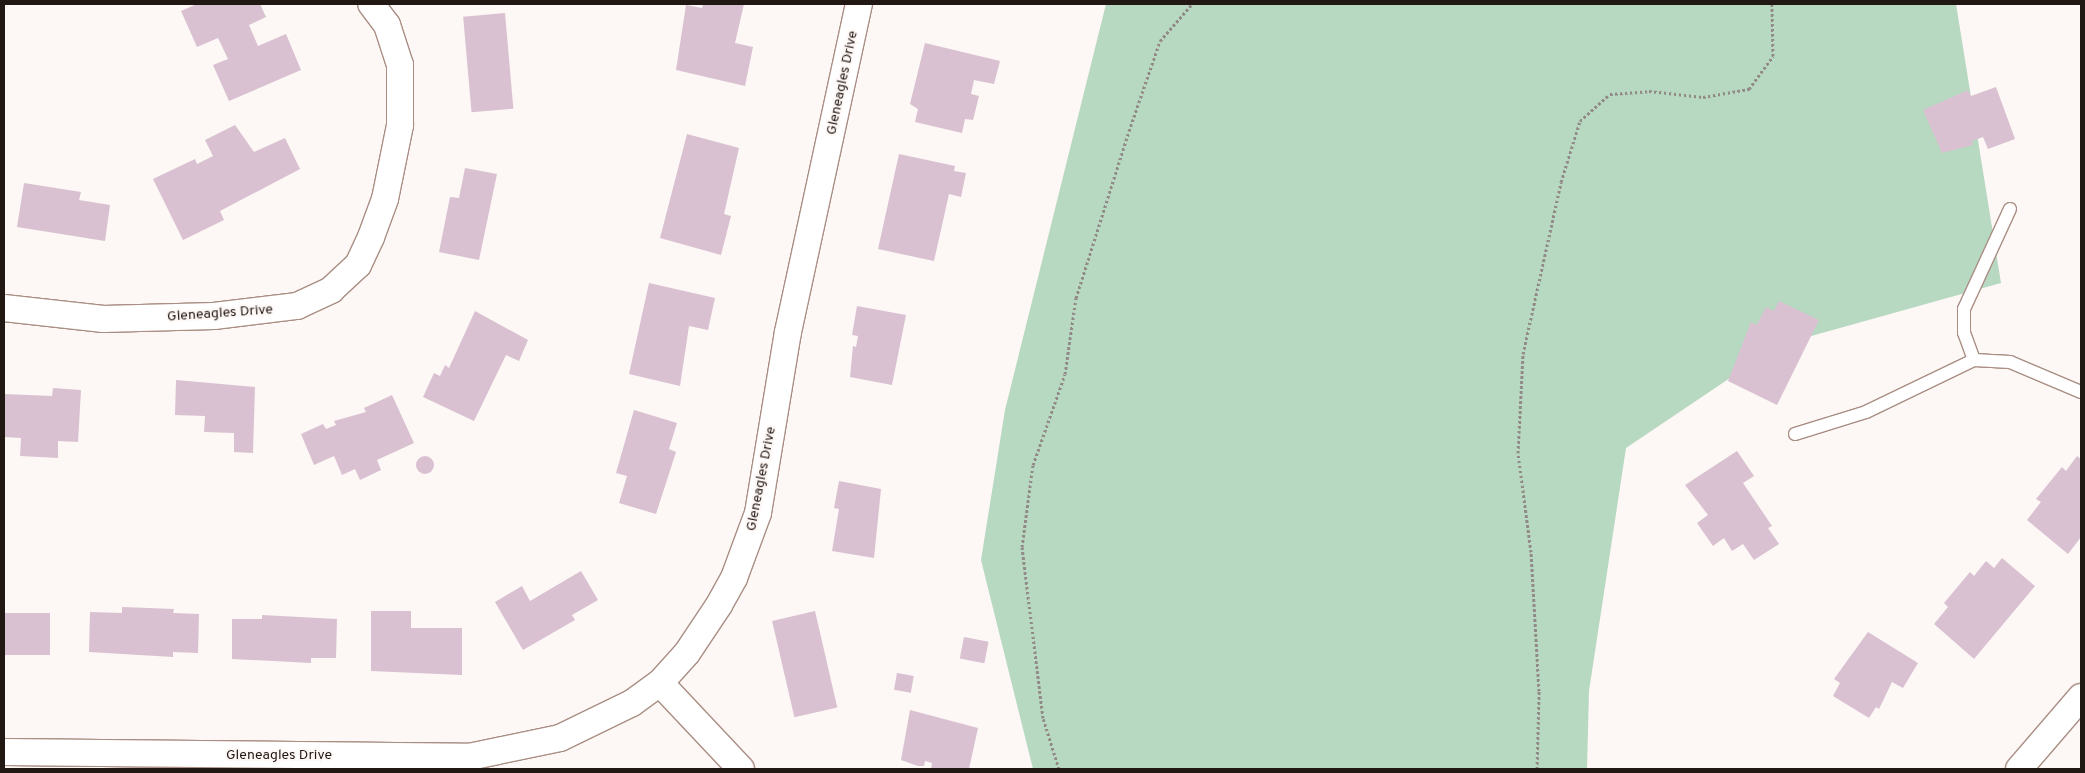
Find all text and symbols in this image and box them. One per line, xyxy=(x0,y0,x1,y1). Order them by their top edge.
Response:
street label: Gleneagles Drive xyxy=(824,29,862,137)
street label: Gleneagles Drive xyxy=(167,302,273,326)
street label: Gleneagles Drive xyxy=(744,425,780,533)
street label: Gleneagles Drive xyxy=(226,748,332,764)

